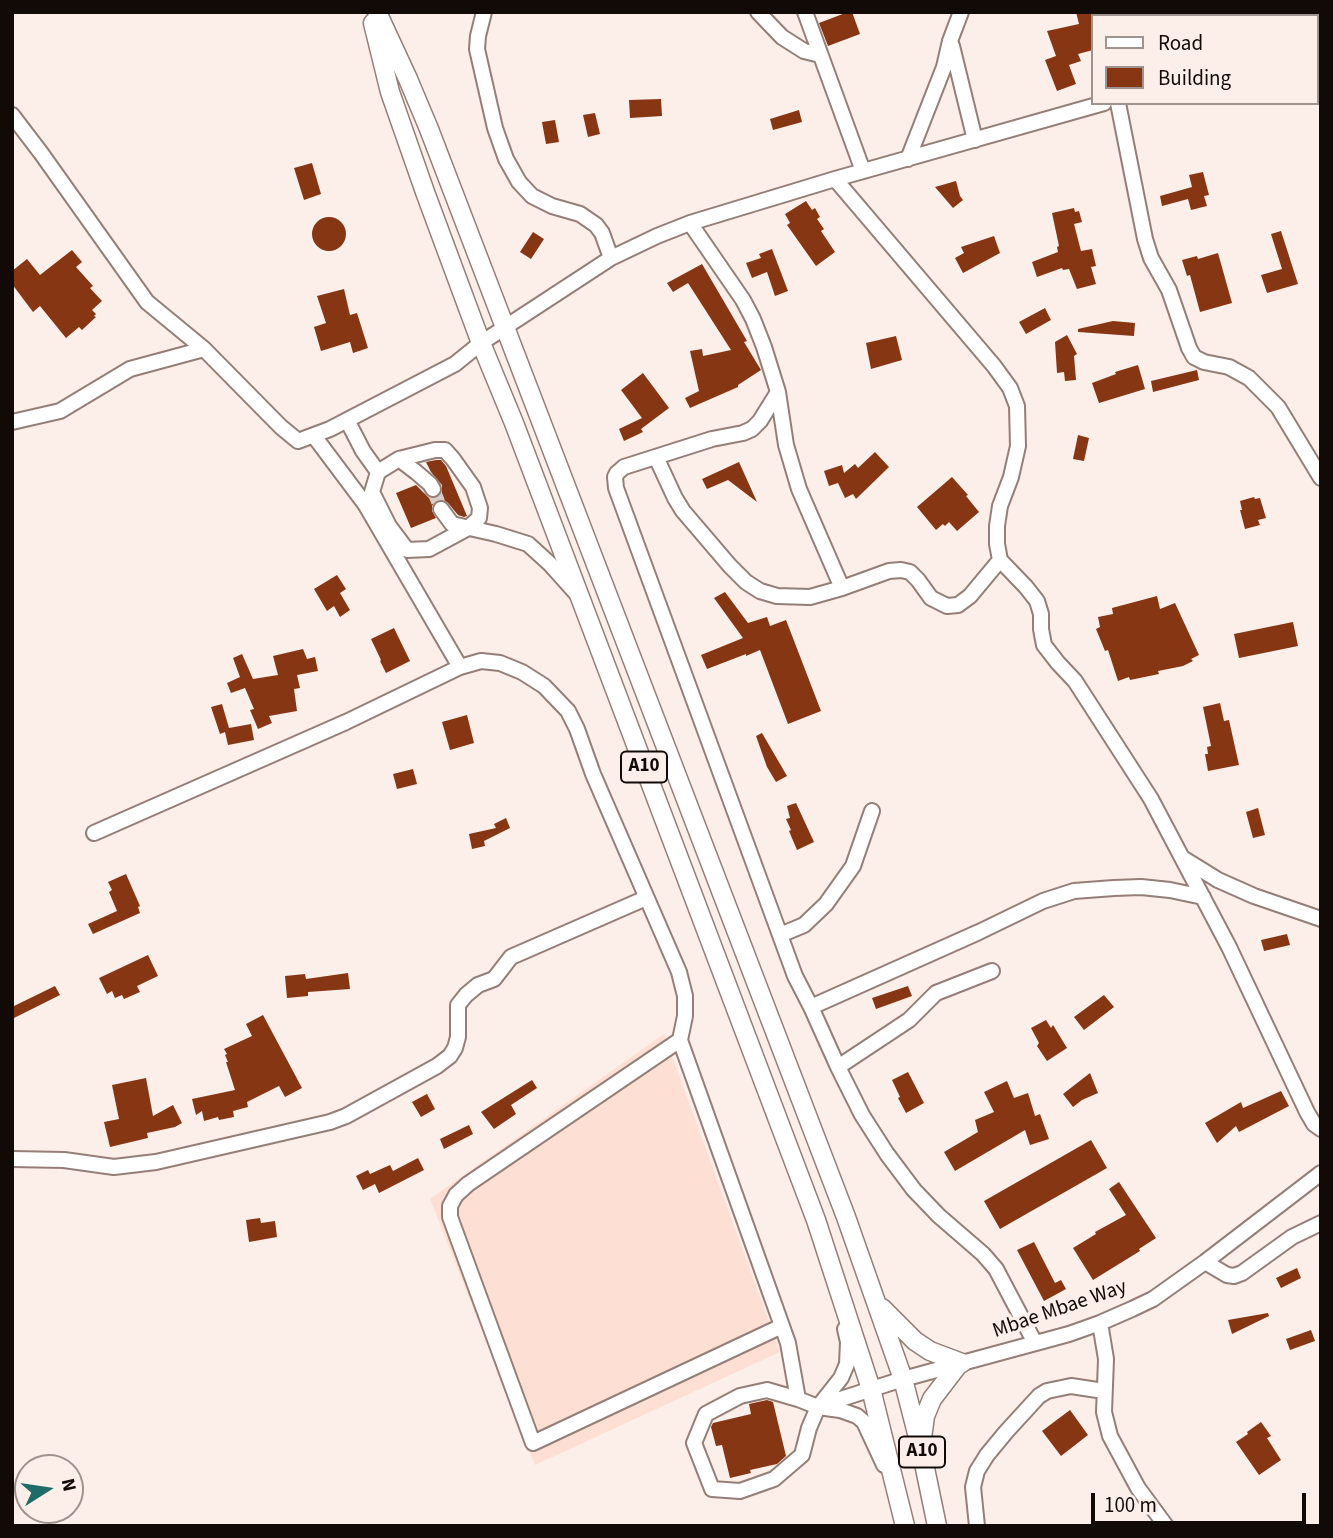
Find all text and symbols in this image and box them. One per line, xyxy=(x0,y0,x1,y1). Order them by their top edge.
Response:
legend xyxy=(1092,14,1319,105)
text: Road xyxy=(1158,28,1203,58)
text: Building xyxy=(1158,63,1231,93)
road number: A10 xyxy=(621,752,667,782)
street label: Mbae Mbae Way xyxy=(990,1275,1130,1345)
road number: A10 xyxy=(899,1436,945,1468)
north arrow xyxy=(14,1454,84,1524)
text: N xyxy=(54,1476,83,1494)
scale bar xyxy=(1095,1478,1310,1522)
text: 100 m xyxy=(1104,1490,1157,1520)

